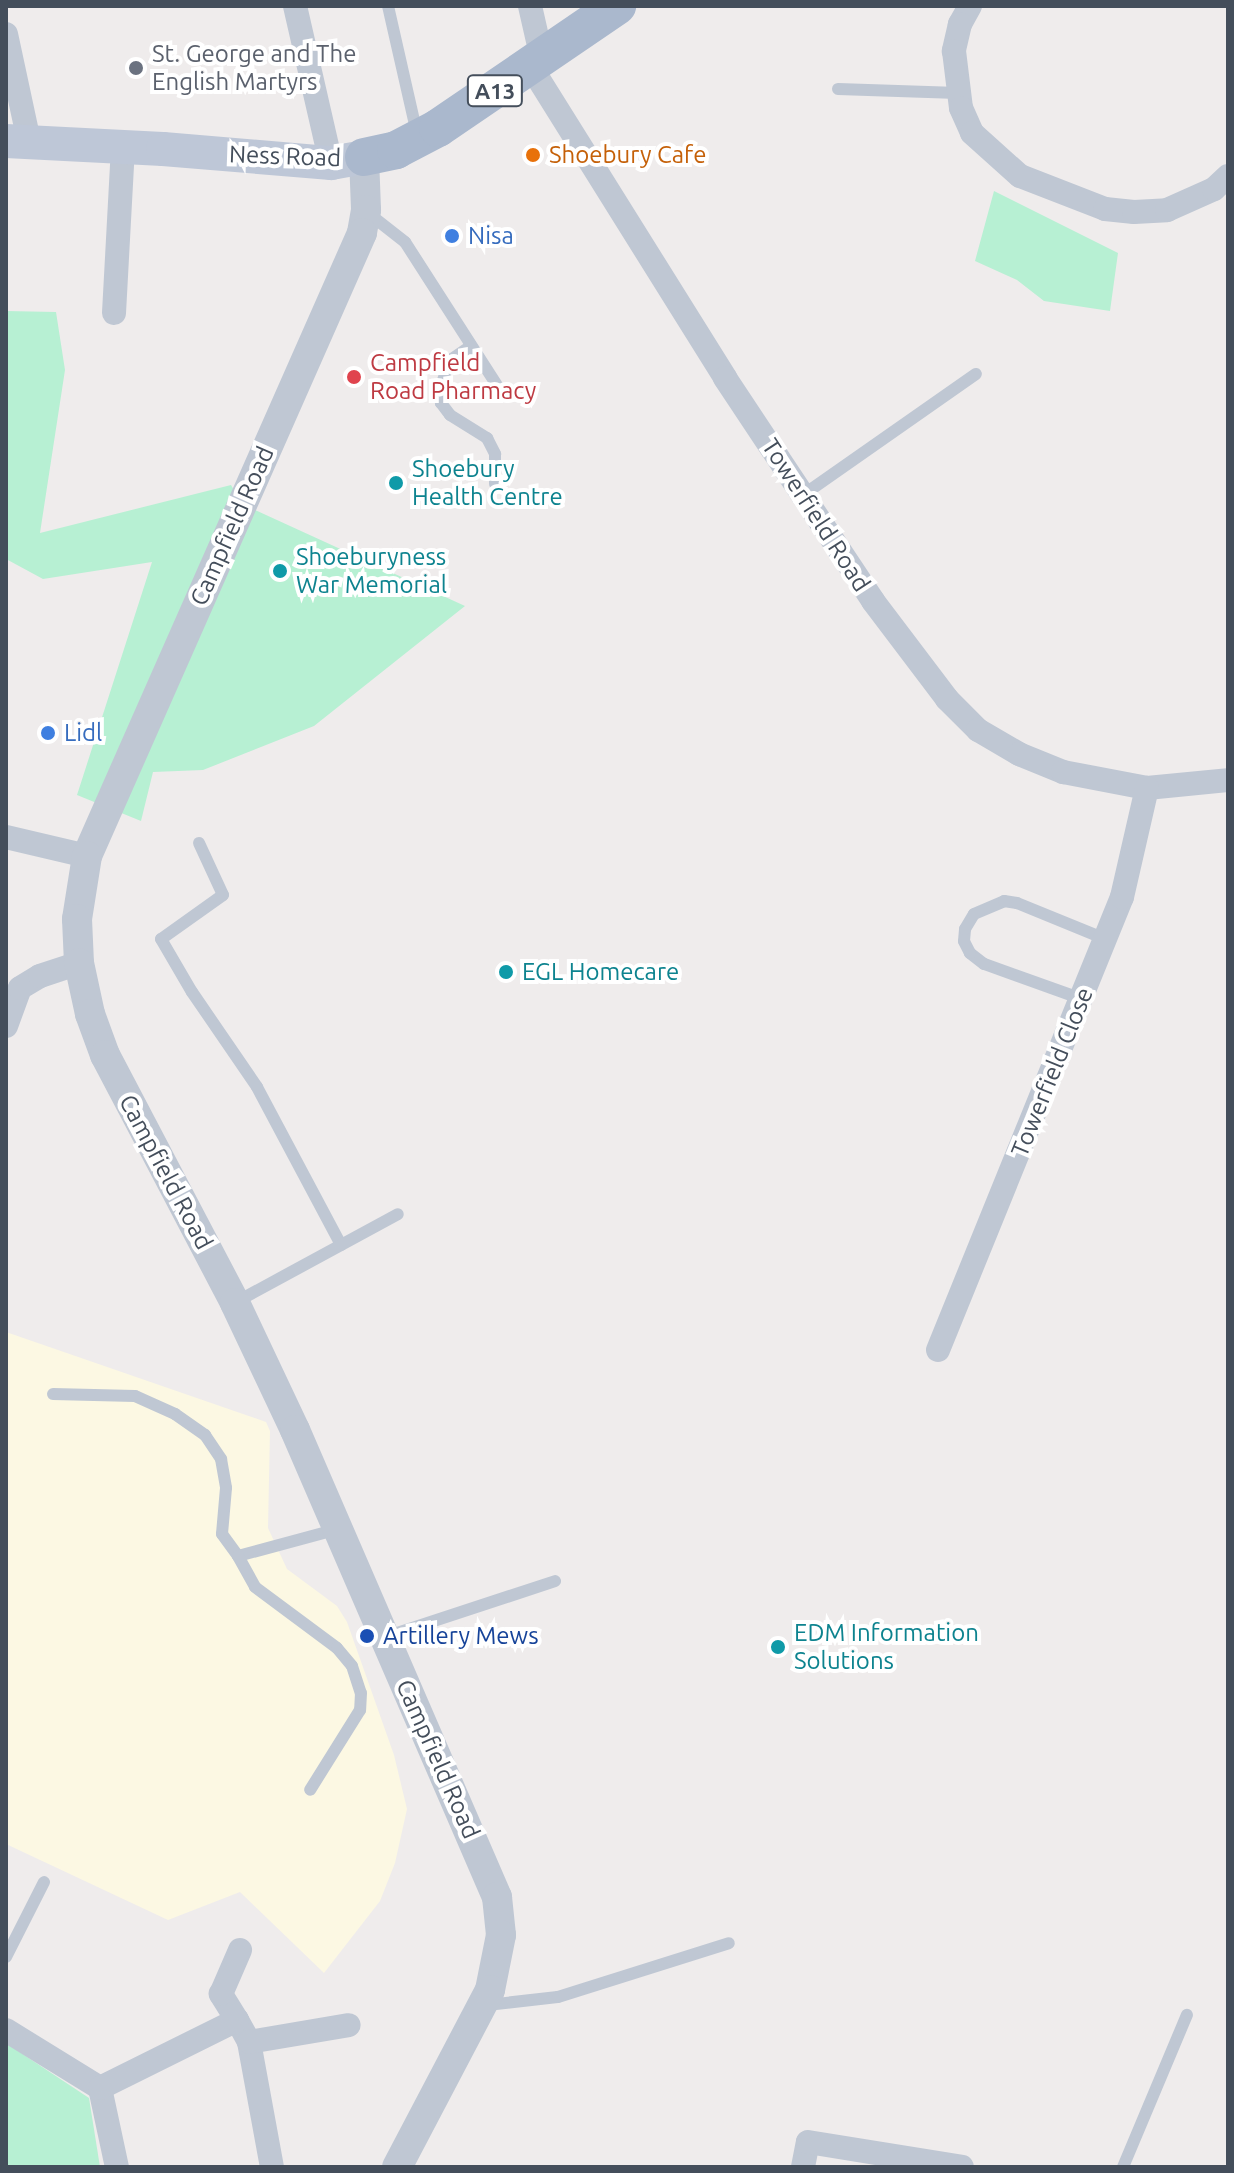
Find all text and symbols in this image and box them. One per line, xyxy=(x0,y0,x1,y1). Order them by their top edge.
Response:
place label: St. George and The English Martyrs xyxy=(152,40,356,96)
marker: St. George and The English Martyrs xyxy=(127,59,145,77)
road number: A13 xyxy=(465,73,525,109)
street label: Ness Road xyxy=(229,140,341,172)
place label: Shoebury Cafe xyxy=(549,141,706,169)
marker: Shoebury Cafe xyxy=(524,146,542,164)
place label: Nisa xyxy=(468,222,514,250)
marker: Nisa xyxy=(443,227,461,245)
place label: Campfield Road Pharmacy xyxy=(370,349,536,405)
marker: Campfield Road Pharmacy xyxy=(345,368,363,386)
street label: Towerfield Road xyxy=(756,433,876,597)
street label: Campfield Road xyxy=(184,442,280,610)
place label: Shoebury Health Centre xyxy=(412,455,563,511)
marker: Shoebury Health Centre xyxy=(387,474,405,492)
place label: Shoeburyness War Memorial xyxy=(296,543,447,599)
marker: Shoeburyness War Memorial xyxy=(271,562,289,580)
place label: Lidl xyxy=(64,719,102,747)
marker: Lidl xyxy=(39,724,57,742)
place label: EGL Homecare xyxy=(522,958,679,986)
marker: EGL Homecare xyxy=(497,963,515,981)
street label: Towerfield Close xyxy=(1005,983,1099,1161)
street label: Campfield Road xyxy=(113,1090,219,1254)
place label: EDM Information Solutions xyxy=(794,1619,979,1675)
place label: Artillery Mews xyxy=(383,1622,539,1650)
marker: Artillery Mews xyxy=(358,1627,376,1645)
marker: EDM Information Solutions xyxy=(769,1638,787,1656)
street label: Campfield Road xyxy=(390,1675,486,1843)

